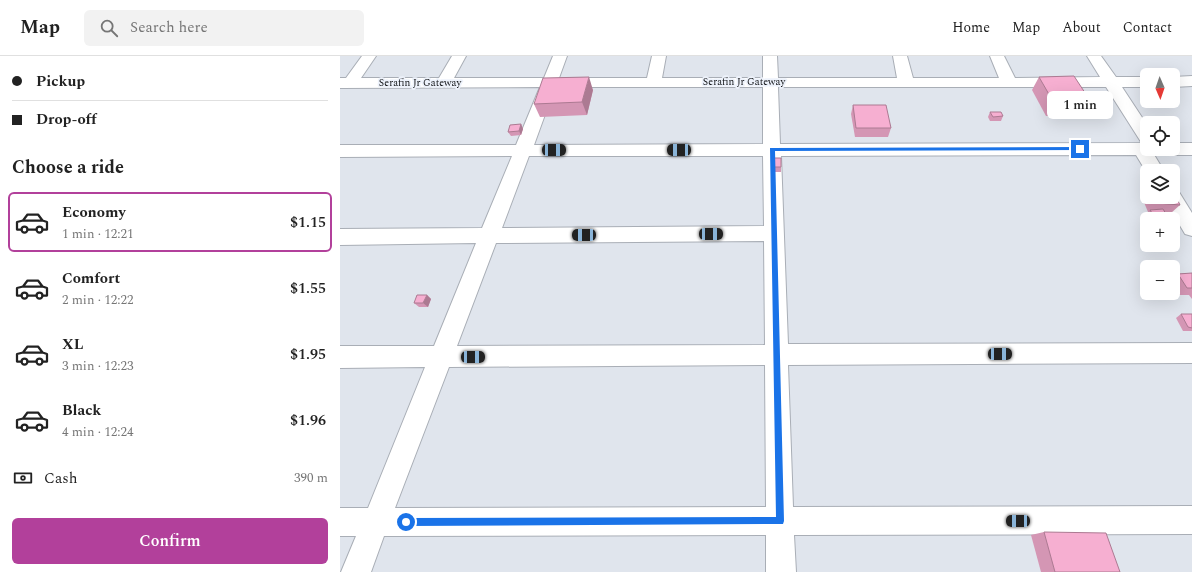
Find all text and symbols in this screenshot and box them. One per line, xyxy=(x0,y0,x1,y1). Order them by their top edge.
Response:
search box xyxy=(84,10,364,46)
text: Map xyxy=(20,13,60,42)
text: Search here xyxy=(130,16,208,39)
icon: search xyxy=(98,17,120,39)
text: Home xyxy=(952,17,990,38)
text: Map xyxy=(1012,17,1040,38)
text: About xyxy=(1062,17,1101,38)
text: Contact xyxy=(1123,17,1172,38)
north arrow xyxy=(1140,68,1180,108)
map controls xyxy=(1140,68,1180,300)
text: Pickup xyxy=(36,70,85,93)
street label: Serafin Jr Gateway xyxy=(703,74,786,90)
street label: Serafin Jr Gateway xyxy=(379,75,462,91)
callout: 1 min xyxy=(1047,91,1113,119)
text: 1 min xyxy=(1063,95,1097,115)
text: Drop-off xyxy=(36,108,97,131)
button: locate xyxy=(1140,116,1180,156)
route end xyxy=(1071,140,1089,158)
car xyxy=(542,144,566,156)
car xyxy=(667,144,691,156)
text: Choose a ride xyxy=(12,154,124,181)
button: layers xyxy=(1140,164,1180,204)
text: Economy xyxy=(62,201,126,224)
icon: car xyxy=(14,204,50,240)
text: $1.15 xyxy=(290,211,326,234)
button: + xyxy=(1140,212,1180,252)
text: 1 min · 12:21 xyxy=(62,224,134,244)
car xyxy=(699,228,723,240)
car xyxy=(572,229,596,241)
button: − xyxy=(1140,260,1180,300)
text: Comfort xyxy=(62,267,120,290)
icon: car xyxy=(14,270,50,306)
text: $1.55 xyxy=(290,277,326,300)
text: 2 min · 12:22 xyxy=(62,290,134,310)
text: XL xyxy=(62,333,83,356)
icon: car xyxy=(14,336,50,372)
text: $1.95 xyxy=(290,343,326,366)
car xyxy=(988,348,1012,360)
car xyxy=(461,351,485,363)
text: 3 min · 12:23 xyxy=(62,356,134,376)
text: Black xyxy=(62,399,101,422)
icon: car xyxy=(14,402,50,438)
text: $1.96 xyxy=(290,409,326,432)
text: 4 min · 12:24 xyxy=(62,422,134,442)
icon: cash xyxy=(12,467,34,489)
text: Cash xyxy=(44,467,77,490)
text: 390 m xyxy=(294,468,328,488)
route start xyxy=(397,513,415,531)
car xyxy=(1006,515,1030,527)
button: Confirm xyxy=(12,518,328,564)

